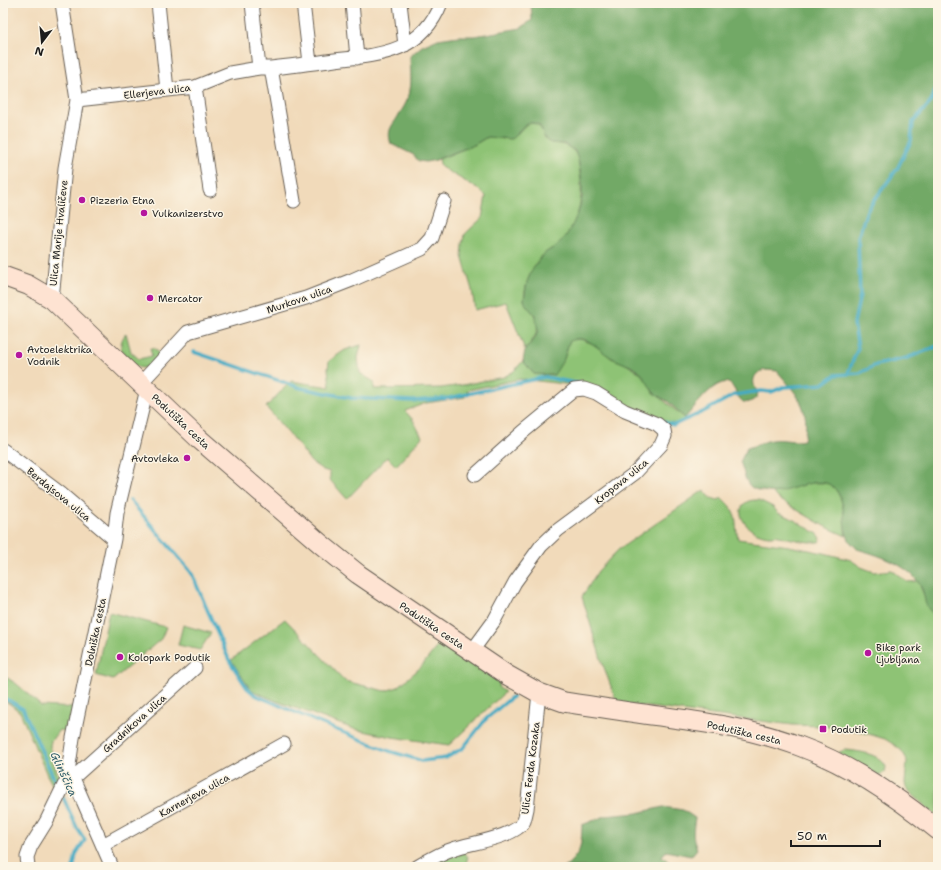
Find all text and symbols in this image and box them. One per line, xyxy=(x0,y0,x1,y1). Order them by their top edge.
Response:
north arrow xyxy=(22,22,62,62)
text: N xyxy=(33,43,46,60)
street label: Ellerjeva ulica xyxy=(123,81,192,102)
street label: Ulica Marije Hvaličeve xyxy=(46,179,71,287)
place label: Pizzeria Etna xyxy=(90,194,155,207)
marker: Pizzeria Etna xyxy=(77,195,87,205)
place label: Vulkanizerstvo xyxy=(152,207,223,220)
marker: Vulkanizerstvo xyxy=(139,208,149,218)
street label: Murkova ulica xyxy=(265,282,334,317)
place label: Mercator xyxy=(158,292,203,305)
marker: Mercator xyxy=(145,293,155,303)
place label: Avtoelektrika Vodnik xyxy=(27,343,93,368)
marker: Avtoelektrika Vodnik xyxy=(14,350,24,360)
street label: Podutiška cesta xyxy=(149,391,213,452)
place label: Avtovleka xyxy=(131,452,180,465)
marker: Avtovleka xyxy=(182,453,192,463)
street label: Kropova ulica xyxy=(592,455,651,507)
street label: Berdajsova ulica xyxy=(24,465,94,525)
street label: Dolniška cesta xyxy=(82,596,109,667)
street label: Podutiška cesta xyxy=(397,599,467,652)
place label: Bike park Ljubljana xyxy=(876,641,921,666)
marker: Bike park Ljubljana xyxy=(863,648,873,658)
place label: Kolopark Podutik xyxy=(128,651,210,664)
marker: Kolopark Podutik xyxy=(115,652,125,662)
street label: Gradnikova ulica xyxy=(100,691,169,755)
street label: Podutiška cesta xyxy=(706,718,783,747)
street label: Ulica Ferda Kozaka xyxy=(518,720,543,815)
place label: Podutik xyxy=(831,723,867,736)
marker: Podutik xyxy=(818,724,828,734)
water label: Glinščica xyxy=(47,749,80,799)
street label: Karnerjeva ulica xyxy=(157,770,232,820)
scale bar xyxy=(791,822,880,848)
text: 50 m xyxy=(797,828,827,844)

